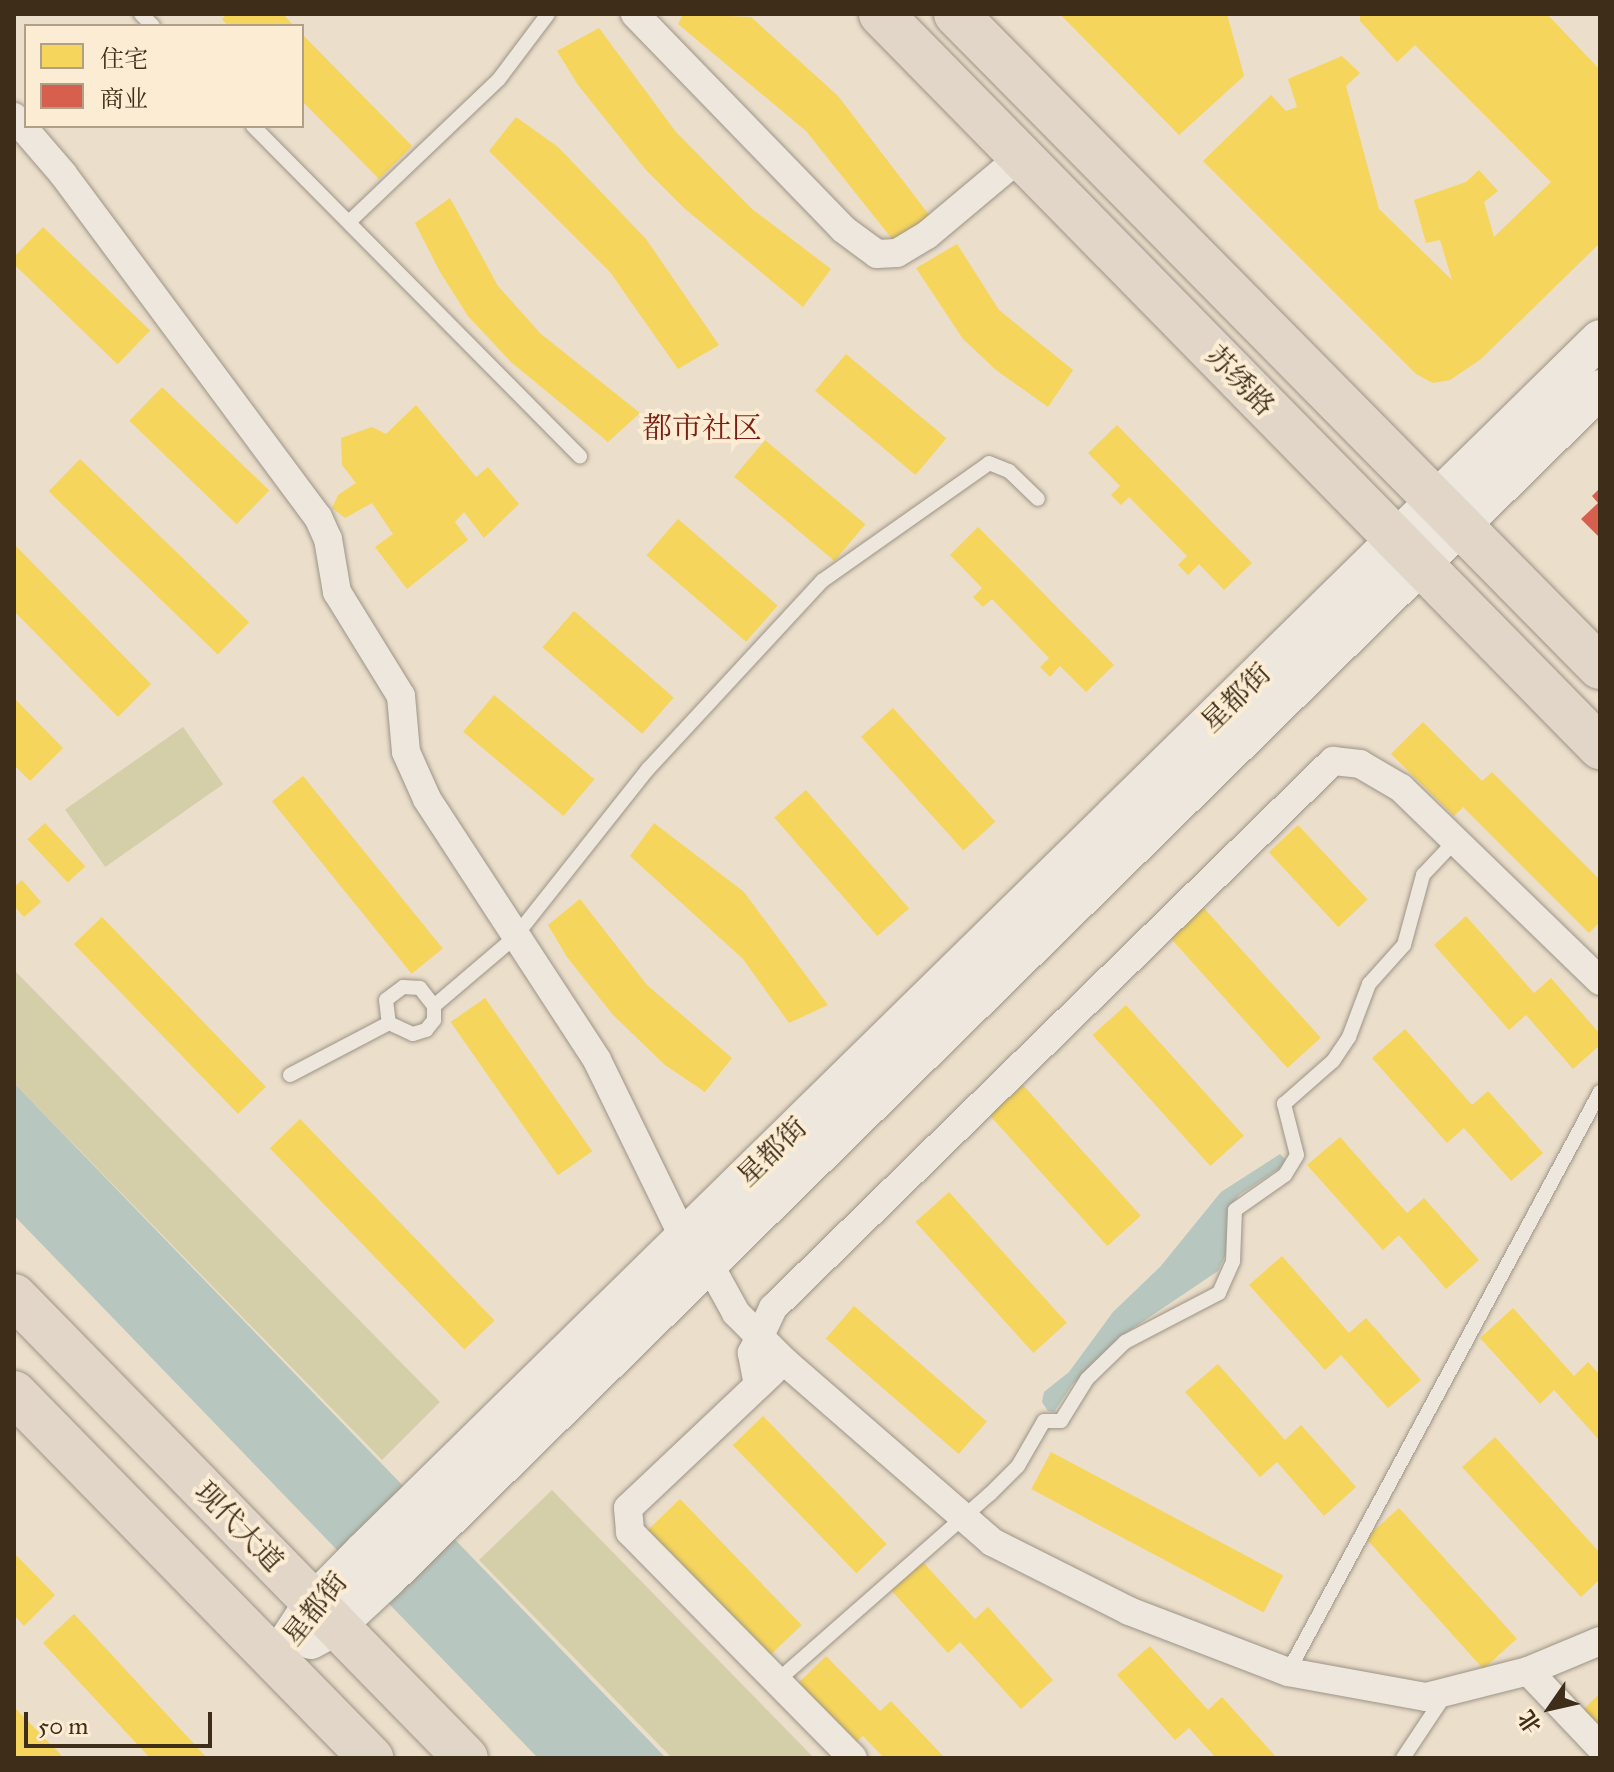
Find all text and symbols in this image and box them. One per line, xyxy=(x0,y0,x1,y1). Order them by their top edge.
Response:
legend xyxy=(24,24,304,128)
text: 住宅 xyxy=(100,44,148,74)
text: 商业 xyxy=(100,84,148,114)
street label: 苏绣路 xyxy=(1199,339,1281,423)
district label: 都市社区 xyxy=(642,410,762,446)
street label: 星都街 xyxy=(1194,657,1278,739)
street label: 星都街 xyxy=(730,1111,814,1193)
street label: 现代大道 xyxy=(188,1475,290,1579)
street label: 星都街 xyxy=(276,1566,354,1652)
north arrow xyxy=(1510,1668,1590,1748)
scale bar xyxy=(28,1696,216,1746)
text: 北 xyxy=(1512,1705,1547,1738)
text: 50 m xyxy=(38,1711,88,1741)

